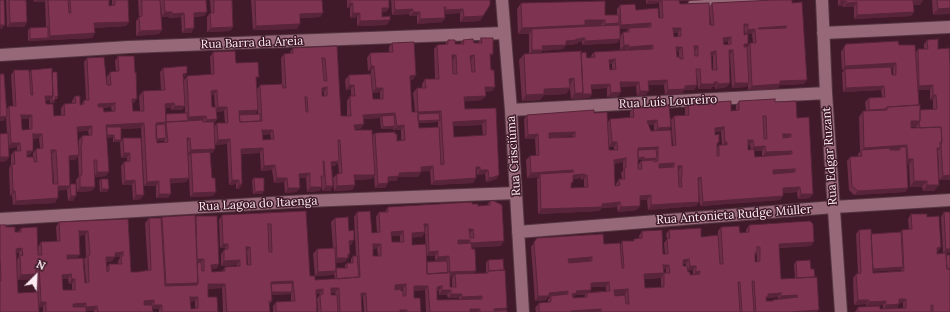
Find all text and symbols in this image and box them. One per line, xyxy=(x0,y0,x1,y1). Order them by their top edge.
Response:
street label: Rua Barra da Areia xyxy=(200,34,304,52)
street label: Rua Luís Loureiro xyxy=(618,92,718,112)
street label: Rua Edgar Ruzant xyxy=(819,106,841,206)
street label: Rua Crisciúma xyxy=(504,115,524,197)
street label: Rua Lagoa do Itaenga xyxy=(198,194,318,214)
street label: Rua Antonieta Rudge Müller xyxy=(656,202,812,228)
north arrow xyxy=(16,256,56,296)
text: N xyxy=(34,257,48,273)

